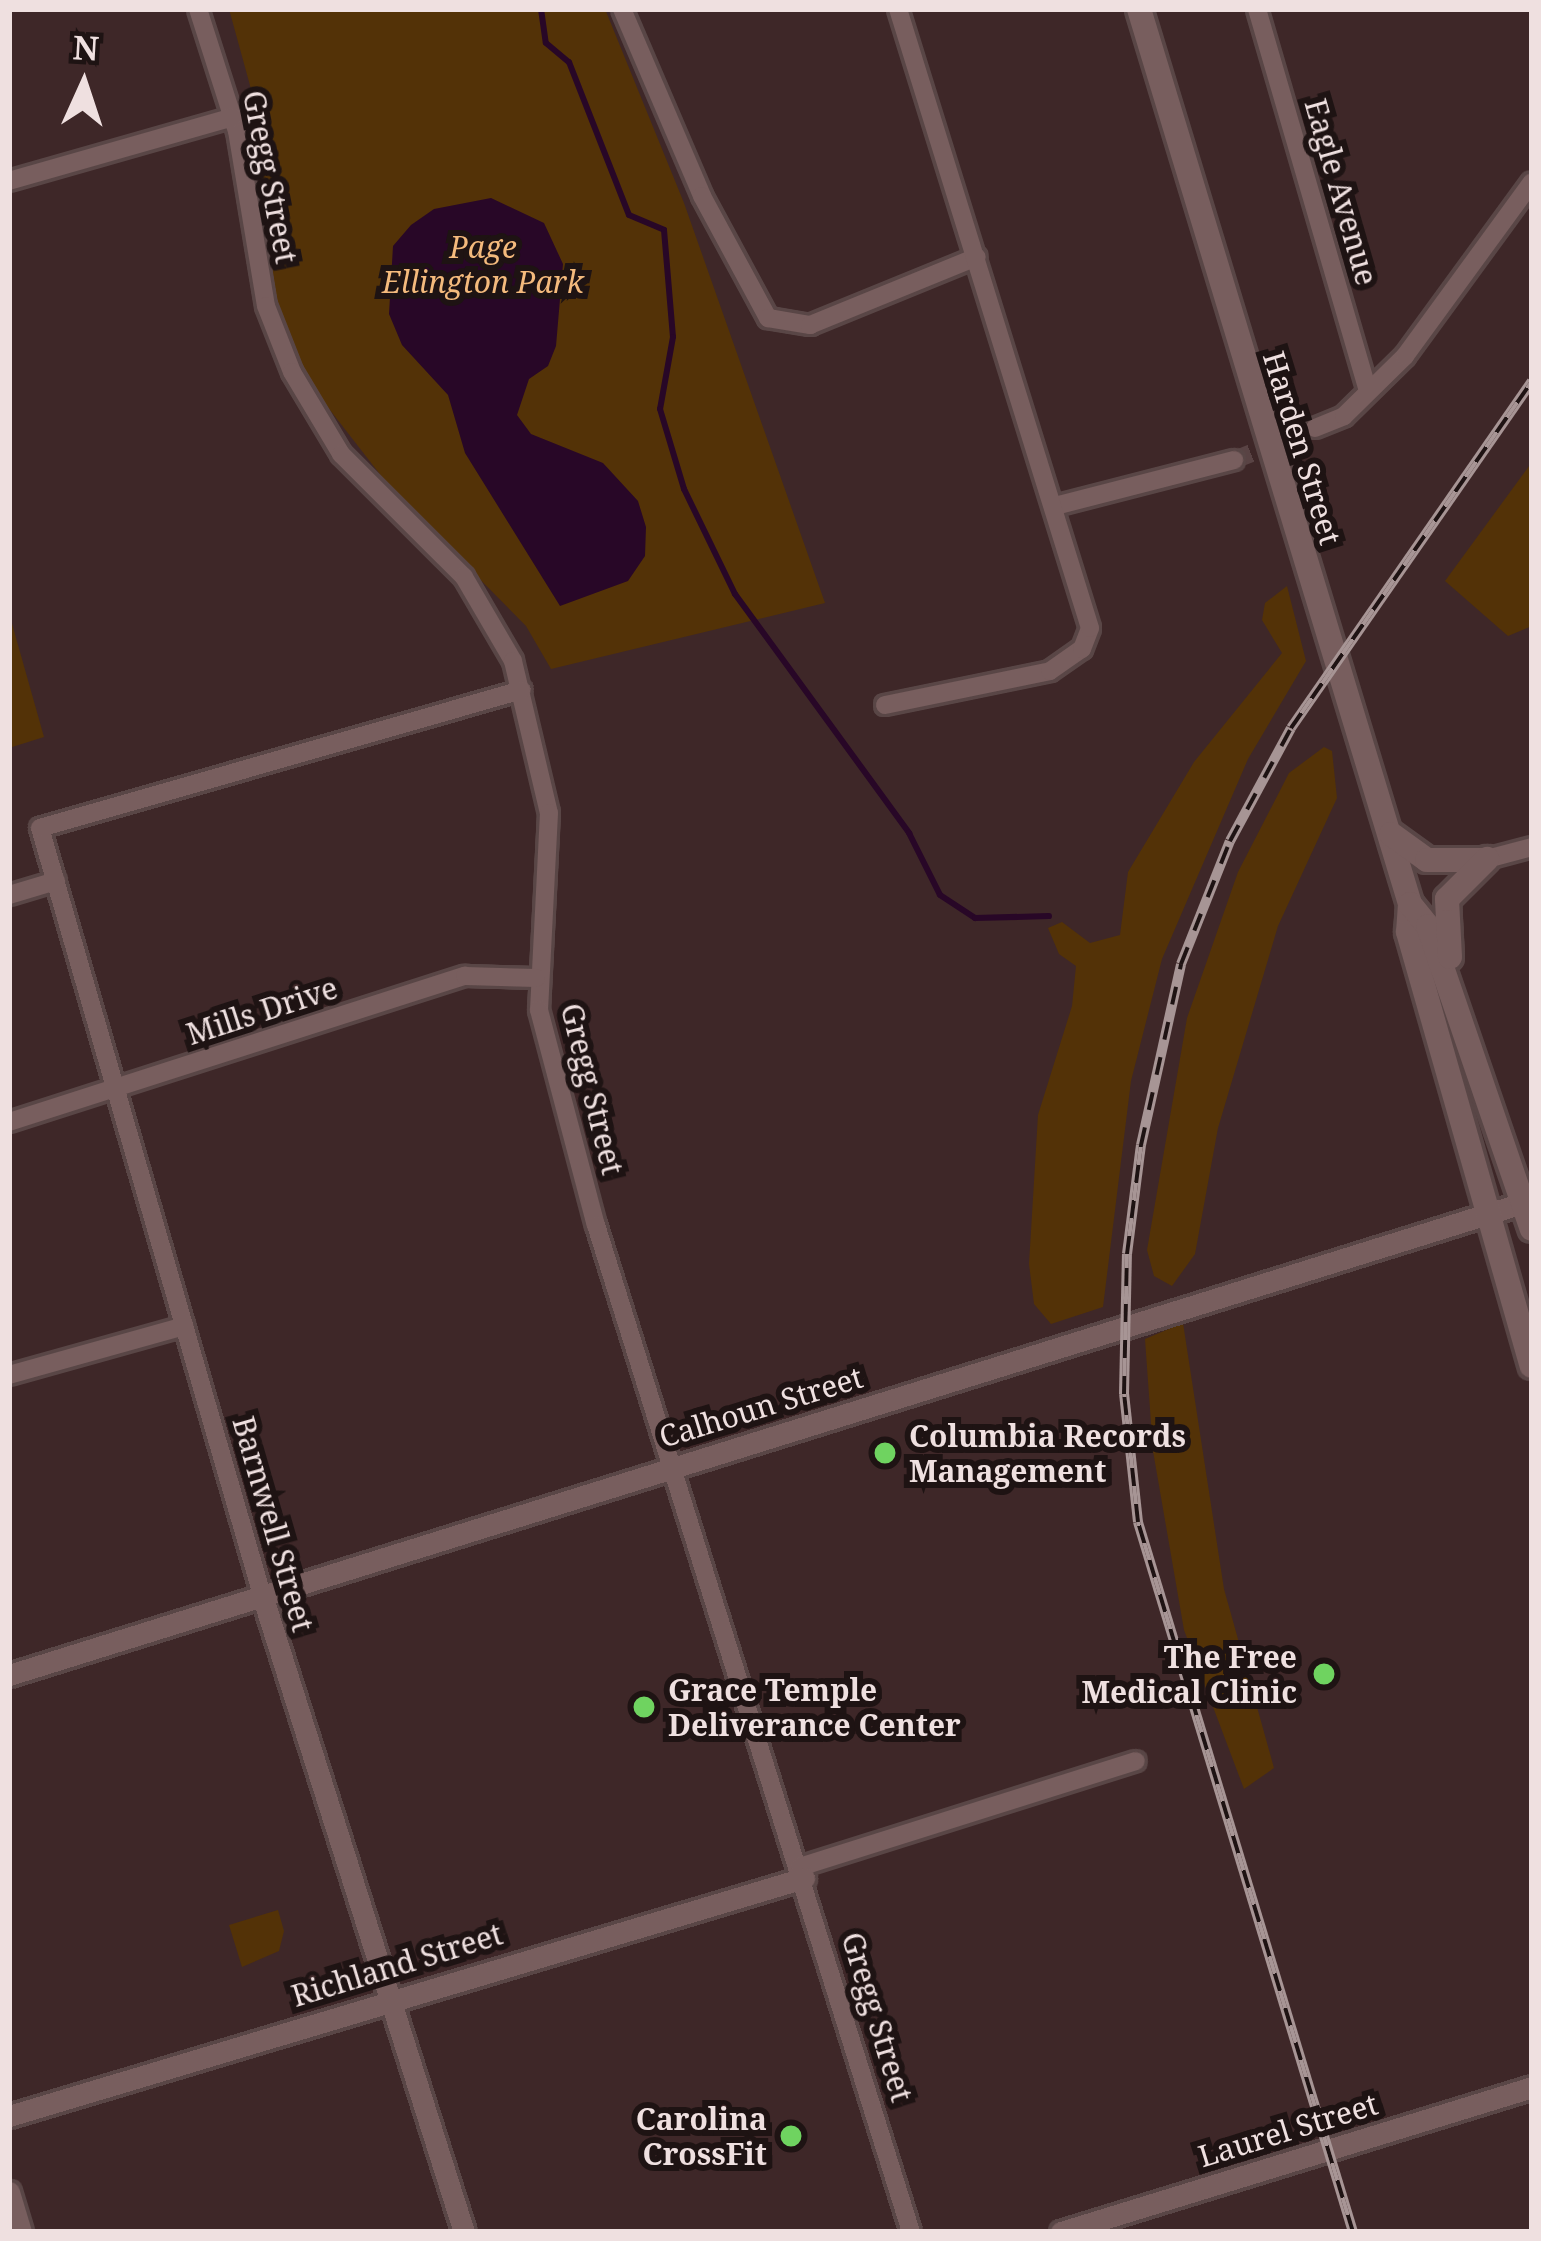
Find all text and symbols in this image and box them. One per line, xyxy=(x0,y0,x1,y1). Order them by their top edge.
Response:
north arrow xyxy=(24,24,144,144)
text: N xyxy=(72,24,100,71)
street label: Gregg Street xyxy=(236,88,304,266)
street label: Eagle Avenue xyxy=(1297,95,1385,289)
park label: Page Ellington Park xyxy=(382,229,584,300)
street label: Harden Street xyxy=(1256,347,1348,549)
street label: Mills Drive xyxy=(182,970,342,1052)
street label: Gregg Street xyxy=(553,1000,631,1178)
street label: Calhoun Street xyxy=(655,1359,867,1455)
street label: Barnwell Street xyxy=(225,1412,321,1636)
place label: Columbia Records Management xyxy=(909,1418,1186,1488)
marker: Columbia Records Management xyxy=(872,1440,898,1466)
place label: The Free Medical Clinic xyxy=(1082,1639,1297,1710)
marker: The Free Medical Clinic xyxy=(1308,1658,1340,1690)
place label: Grace Temple Deliverance Center xyxy=(668,1672,961,1742)
marker: Grace Temple Deliverance Center xyxy=(631,1694,657,1720)
street label: Richland Street xyxy=(287,1916,507,2014)
street label: Gregg Street xyxy=(834,1928,920,2106)
street label: Laurel Street xyxy=(1194,2086,1382,2174)
place label: Carolina CrossFit xyxy=(636,2101,767,2172)
marker: Carolina CrossFit xyxy=(778,2123,804,2149)

